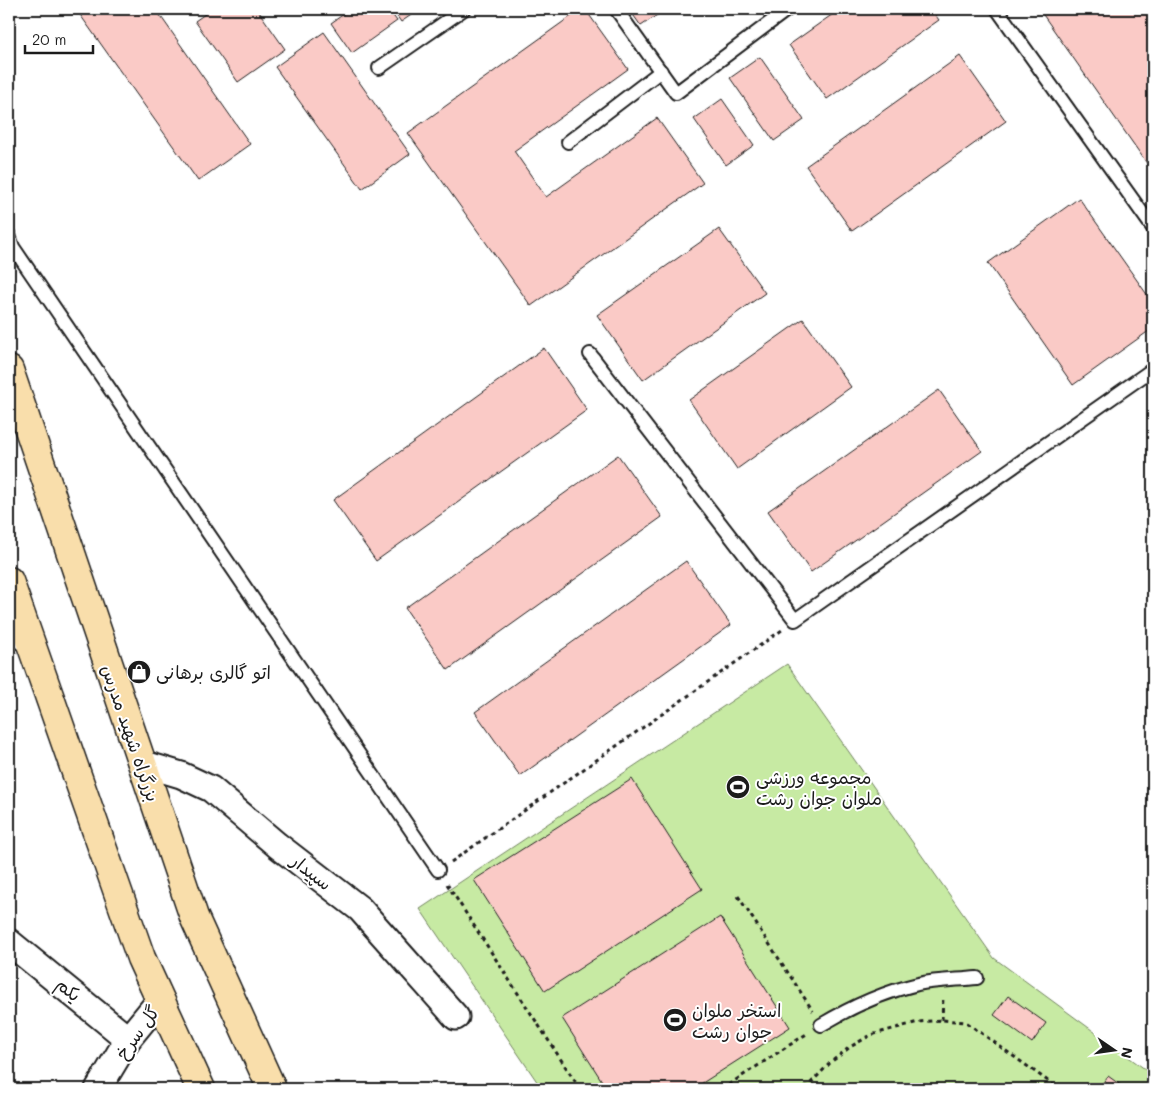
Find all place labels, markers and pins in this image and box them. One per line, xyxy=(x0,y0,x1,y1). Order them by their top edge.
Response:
shop icon: اتو گالری برهانی xyxy=(126,659,152,685)
place label: اتو گالری برهانی xyxy=(156,660,271,684)
place label: مجموعه ورزشی ملوان جوان رشت xyxy=(756,765,882,810)
sports icon: مجموعه ورزشی ملوان جوان رشت xyxy=(725,774,751,800)
place label: استخر ملوان جوان رشت xyxy=(692,998,781,1043)
sports icon: استخر ملوان جوان رشت xyxy=(662,1007,688,1033)

